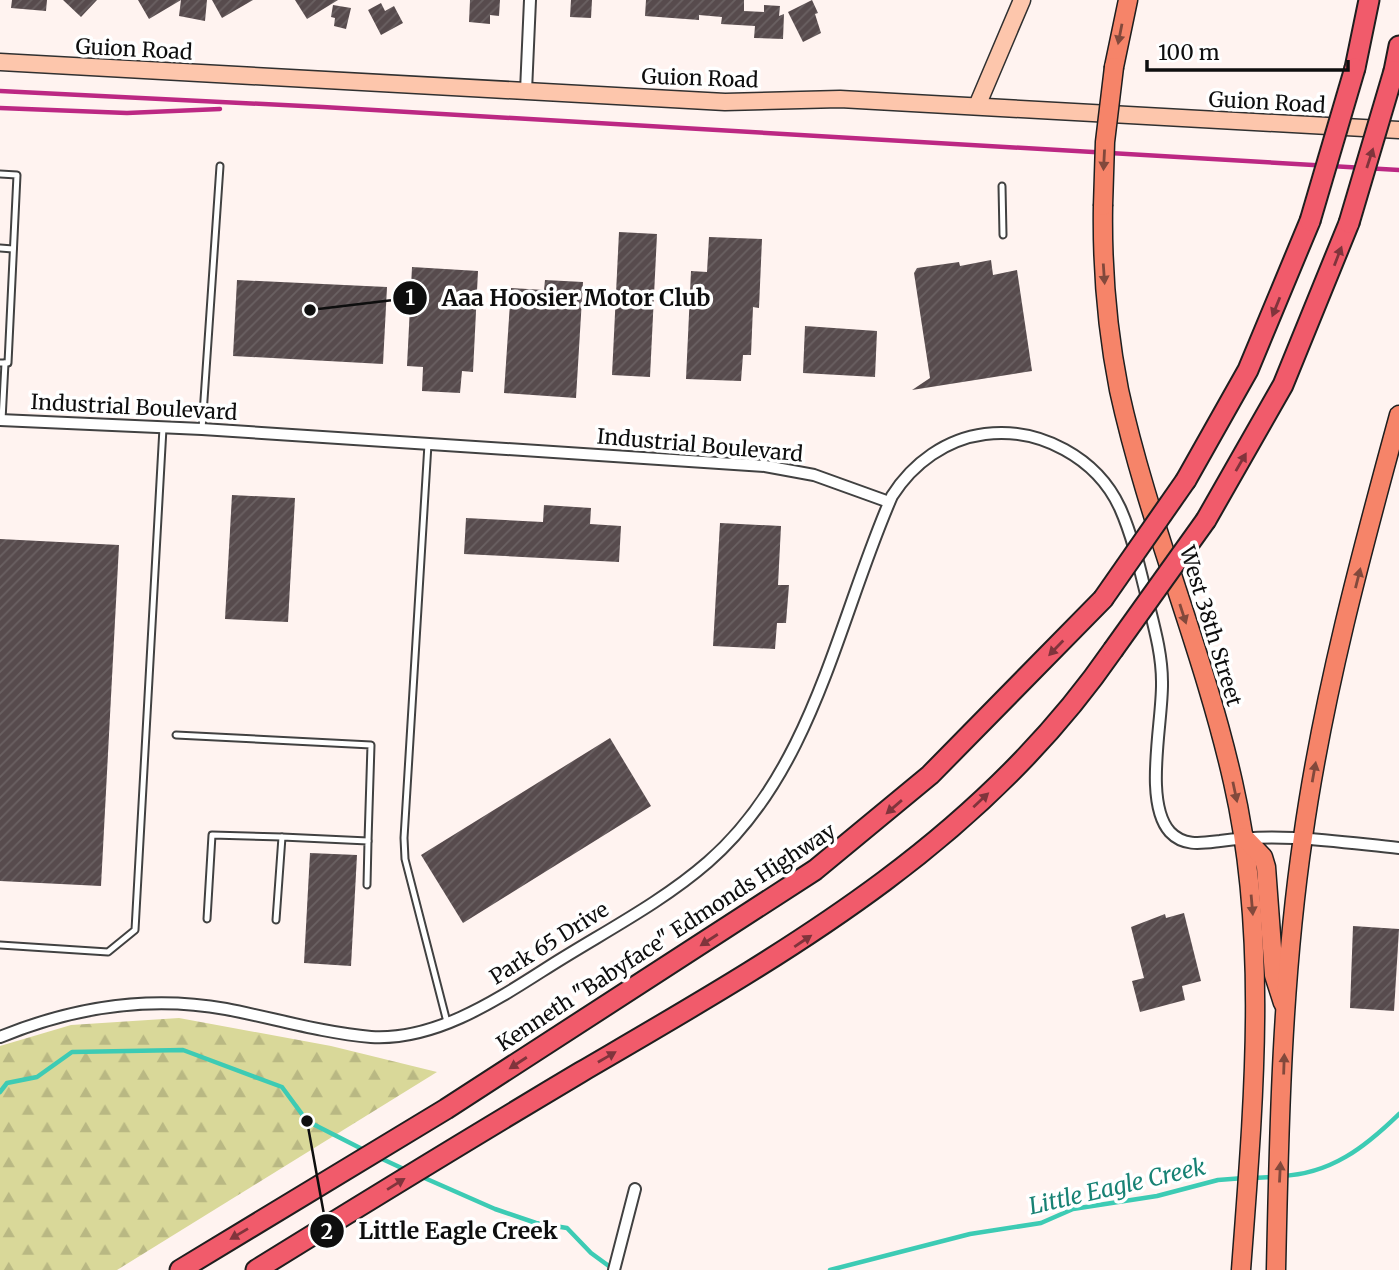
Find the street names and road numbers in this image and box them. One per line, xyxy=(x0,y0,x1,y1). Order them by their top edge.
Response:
street label: Guion Road xyxy=(75,32,193,66)
street label: Guion Road xyxy=(641,62,759,94)
street label: Guion Road xyxy=(1208,85,1326,119)
street label: Industrial Boulevard xyxy=(30,388,238,426)
street label: Industrial Boulevard xyxy=(596,423,805,467)
street label: West 38th Street xyxy=(1174,542,1248,709)
street label: Kenneth "Babyface" Edmonds Highway xyxy=(491,817,841,1057)
street label: Park 65 Drive xyxy=(484,896,614,990)

